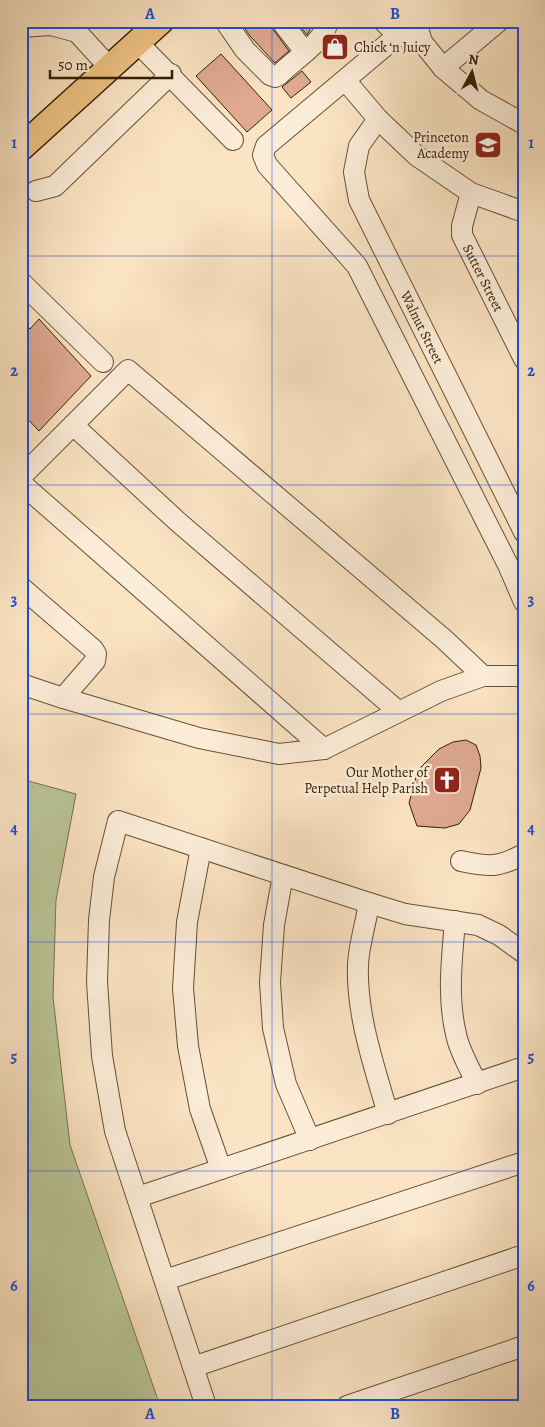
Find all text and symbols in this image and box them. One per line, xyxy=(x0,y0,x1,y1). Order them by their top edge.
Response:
text: A xyxy=(144,3,156,25)
text: B xyxy=(390,3,400,25)
shop icon: Chick ‘n Juicy xyxy=(320,32,350,62)
place label: Chick ‘n Juicy xyxy=(354,38,431,57)
scale bar xyxy=(50,48,172,80)
north arrow xyxy=(448,48,498,98)
text: N xyxy=(467,50,480,70)
text: 50 m xyxy=(58,55,88,75)
place label: Princeton Academy xyxy=(413,128,470,163)
school or university icon: Princeton Academy xyxy=(473,130,503,160)
text: 1 xyxy=(11,132,17,154)
text: 1 xyxy=(528,132,534,154)
street label: Sutter Street xyxy=(458,241,508,315)
street label: Walnut Street xyxy=(395,287,448,367)
text: 2 xyxy=(10,360,18,382)
text: 2 xyxy=(527,360,535,382)
text: 3 xyxy=(11,589,18,611)
text: 3 xyxy=(528,589,535,611)
place label: Our Mother of Perpetual Help Parish xyxy=(304,763,430,798)
church icon: Our Mother of Perpetual Help Parish xyxy=(432,765,462,795)
text: 4 xyxy=(10,818,18,840)
text: 4 xyxy=(527,818,535,840)
text: 5 xyxy=(11,1046,18,1068)
text: 5 xyxy=(528,1046,535,1068)
text: 6 xyxy=(10,1275,18,1297)
text: 6 xyxy=(527,1275,535,1297)
text: A xyxy=(144,1403,156,1425)
text: B xyxy=(390,1403,400,1425)

